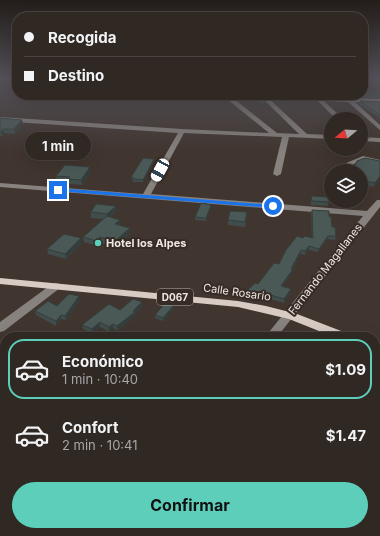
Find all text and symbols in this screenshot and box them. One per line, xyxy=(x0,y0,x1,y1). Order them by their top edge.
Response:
text: Recogida xyxy=(48,28,116,47)
text: Destino xyxy=(48,66,104,85)
north arrow xyxy=(324,112,368,156)
map controls xyxy=(324,112,368,208)
callout: 1 min xyxy=(25,132,91,160)
text: 1 min xyxy=(42,138,74,154)
car xyxy=(149,157,171,183)
button: layers xyxy=(324,164,368,208)
route end xyxy=(49,181,67,199)
route start xyxy=(264,197,282,215)
street label: Fernando Magallanes xyxy=(285,221,365,317)
place label: Hotel los Alpes xyxy=(106,236,186,250)
marker: Hotel los Alpes xyxy=(93,238,103,248)
street label: Calle Rosario xyxy=(202,280,272,304)
road number: D067 xyxy=(157,289,193,305)
icon: car xyxy=(14,351,50,387)
text: Económico xyxy=(62,352,143,371)
text: $1.09 xyxy=(325,360,366,379)
text: 1 min · 10:40 xyxy=(62,371,138,387)
icon: car xyxy=(14,417,50,453)
text: Confort xyxy=(62,418,118,437)
text: $1.47 xyxy=(326,426,366,445)
text: 2 min · 10:41 xyxy=(62,437,138,453)
button: Confirmar xyxy=(12,482,368,528)

